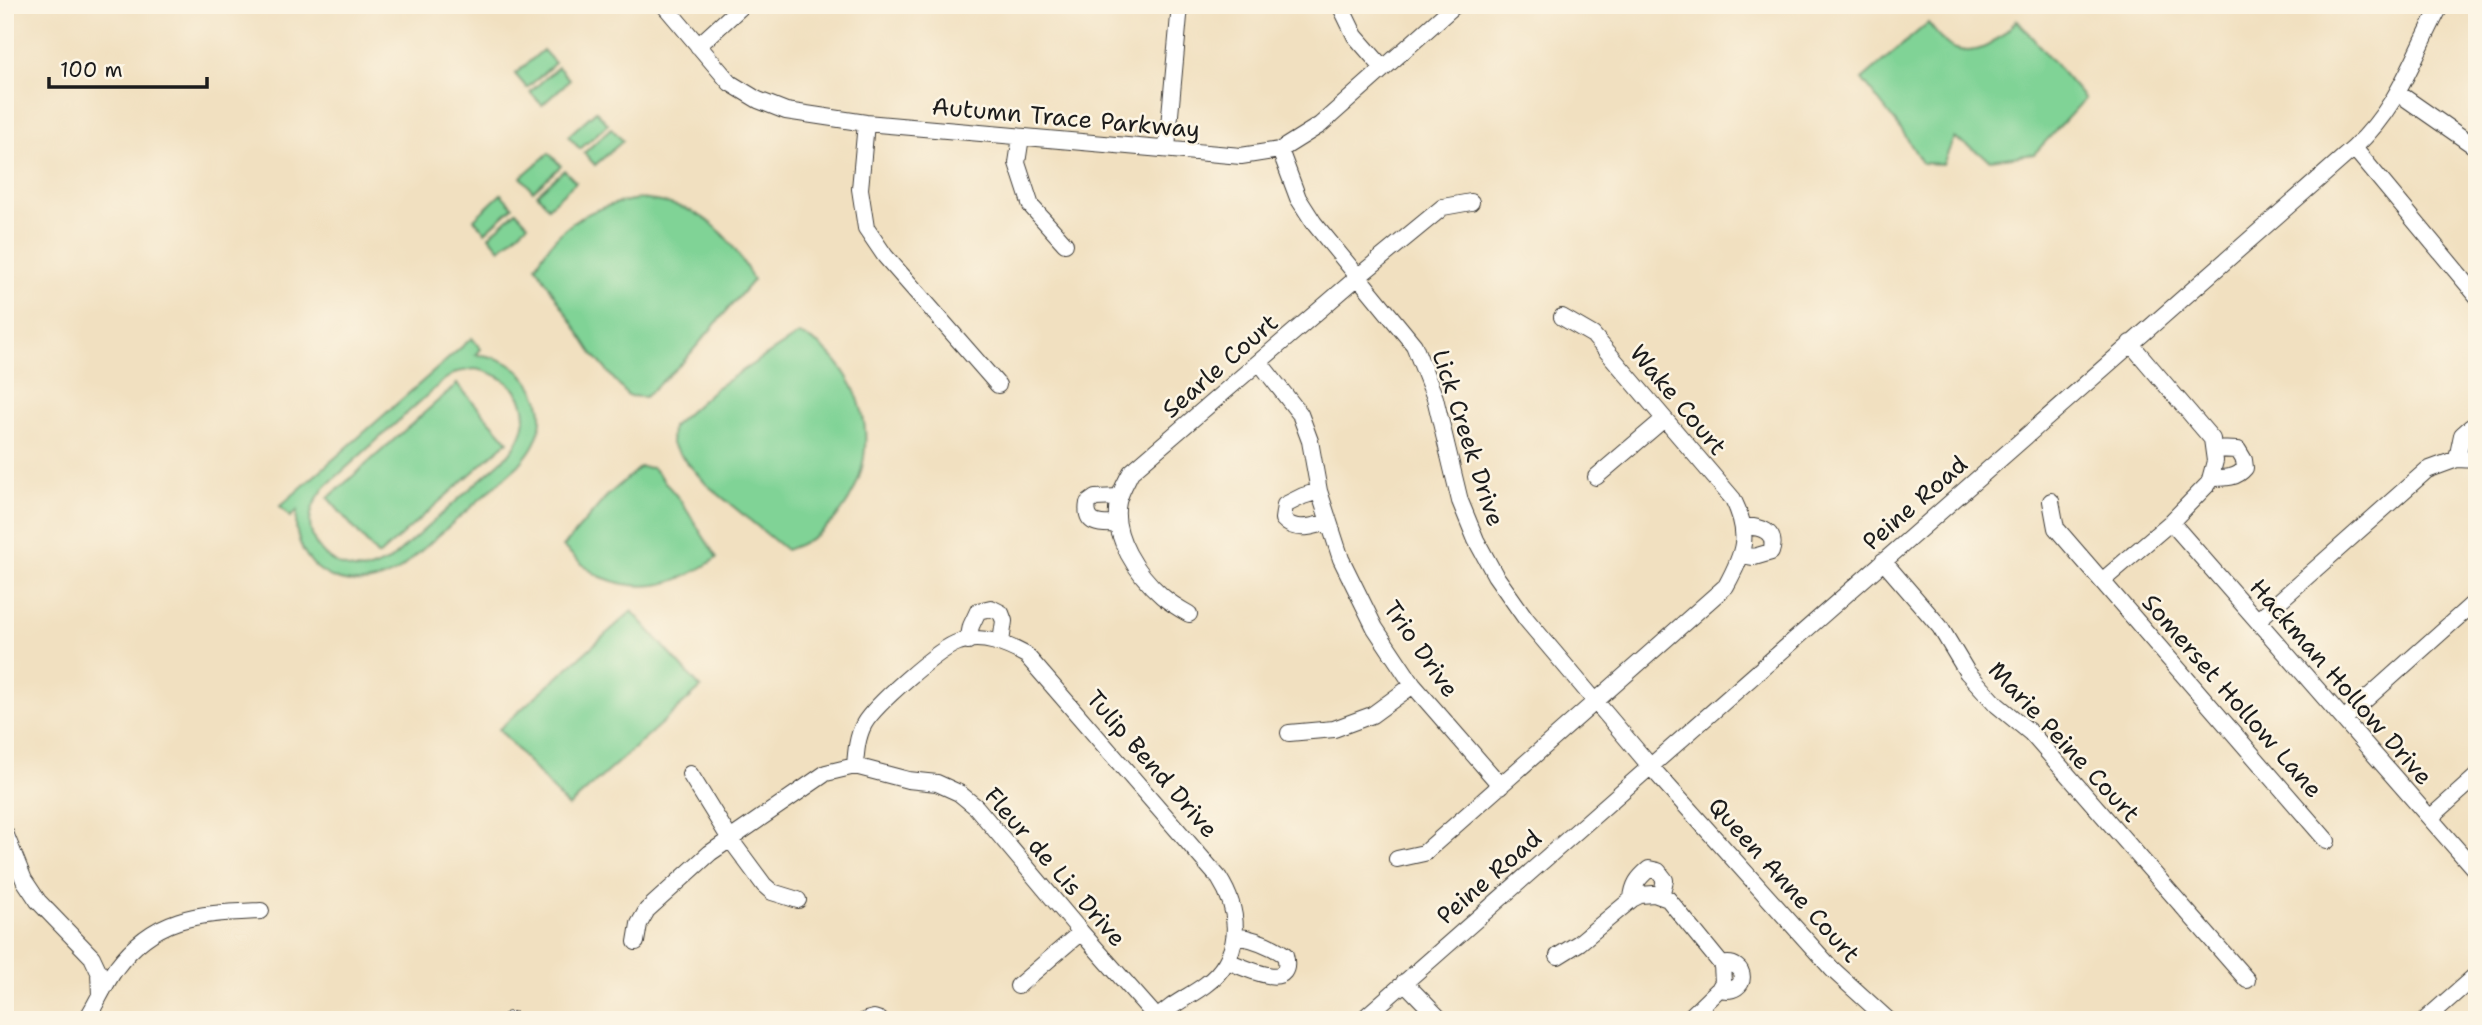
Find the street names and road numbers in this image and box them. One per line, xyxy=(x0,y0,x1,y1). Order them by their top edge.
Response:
street label: Autumn Trace Parkway xyxy=(931,90,1201,146)
street label: Searle Court xyxy=(1155,307,1285,425)
street label: Wake Court xyxy=(1622,338,1734,462)
street label: Lick Creek Drive xyxy=(1424,346,1512,530)
street label: Peine Road xyxy=(1856,449,1974,557)
street label: Hackman Hollow Drive xyxy=(2243,572,2439,792)
street label: Somerset Hollow Lane xyxy=(2135,587,2329,805)
street label: Trio Drive xyxy=(1376,594,1466,704)
street label: Marie Peine Court xyxy=(1981,655,2147,829)
street label: Tulip Bend Drive xyxy=(1079,683,1225,845)
street label: Fleur de Lis Drive xyxy=(977,781,1133,953)
street label: Queen Anne Court xyxy=(1701,790,1867,970)
street label: Peine Road xyxy=(1430,823,1548,931)

